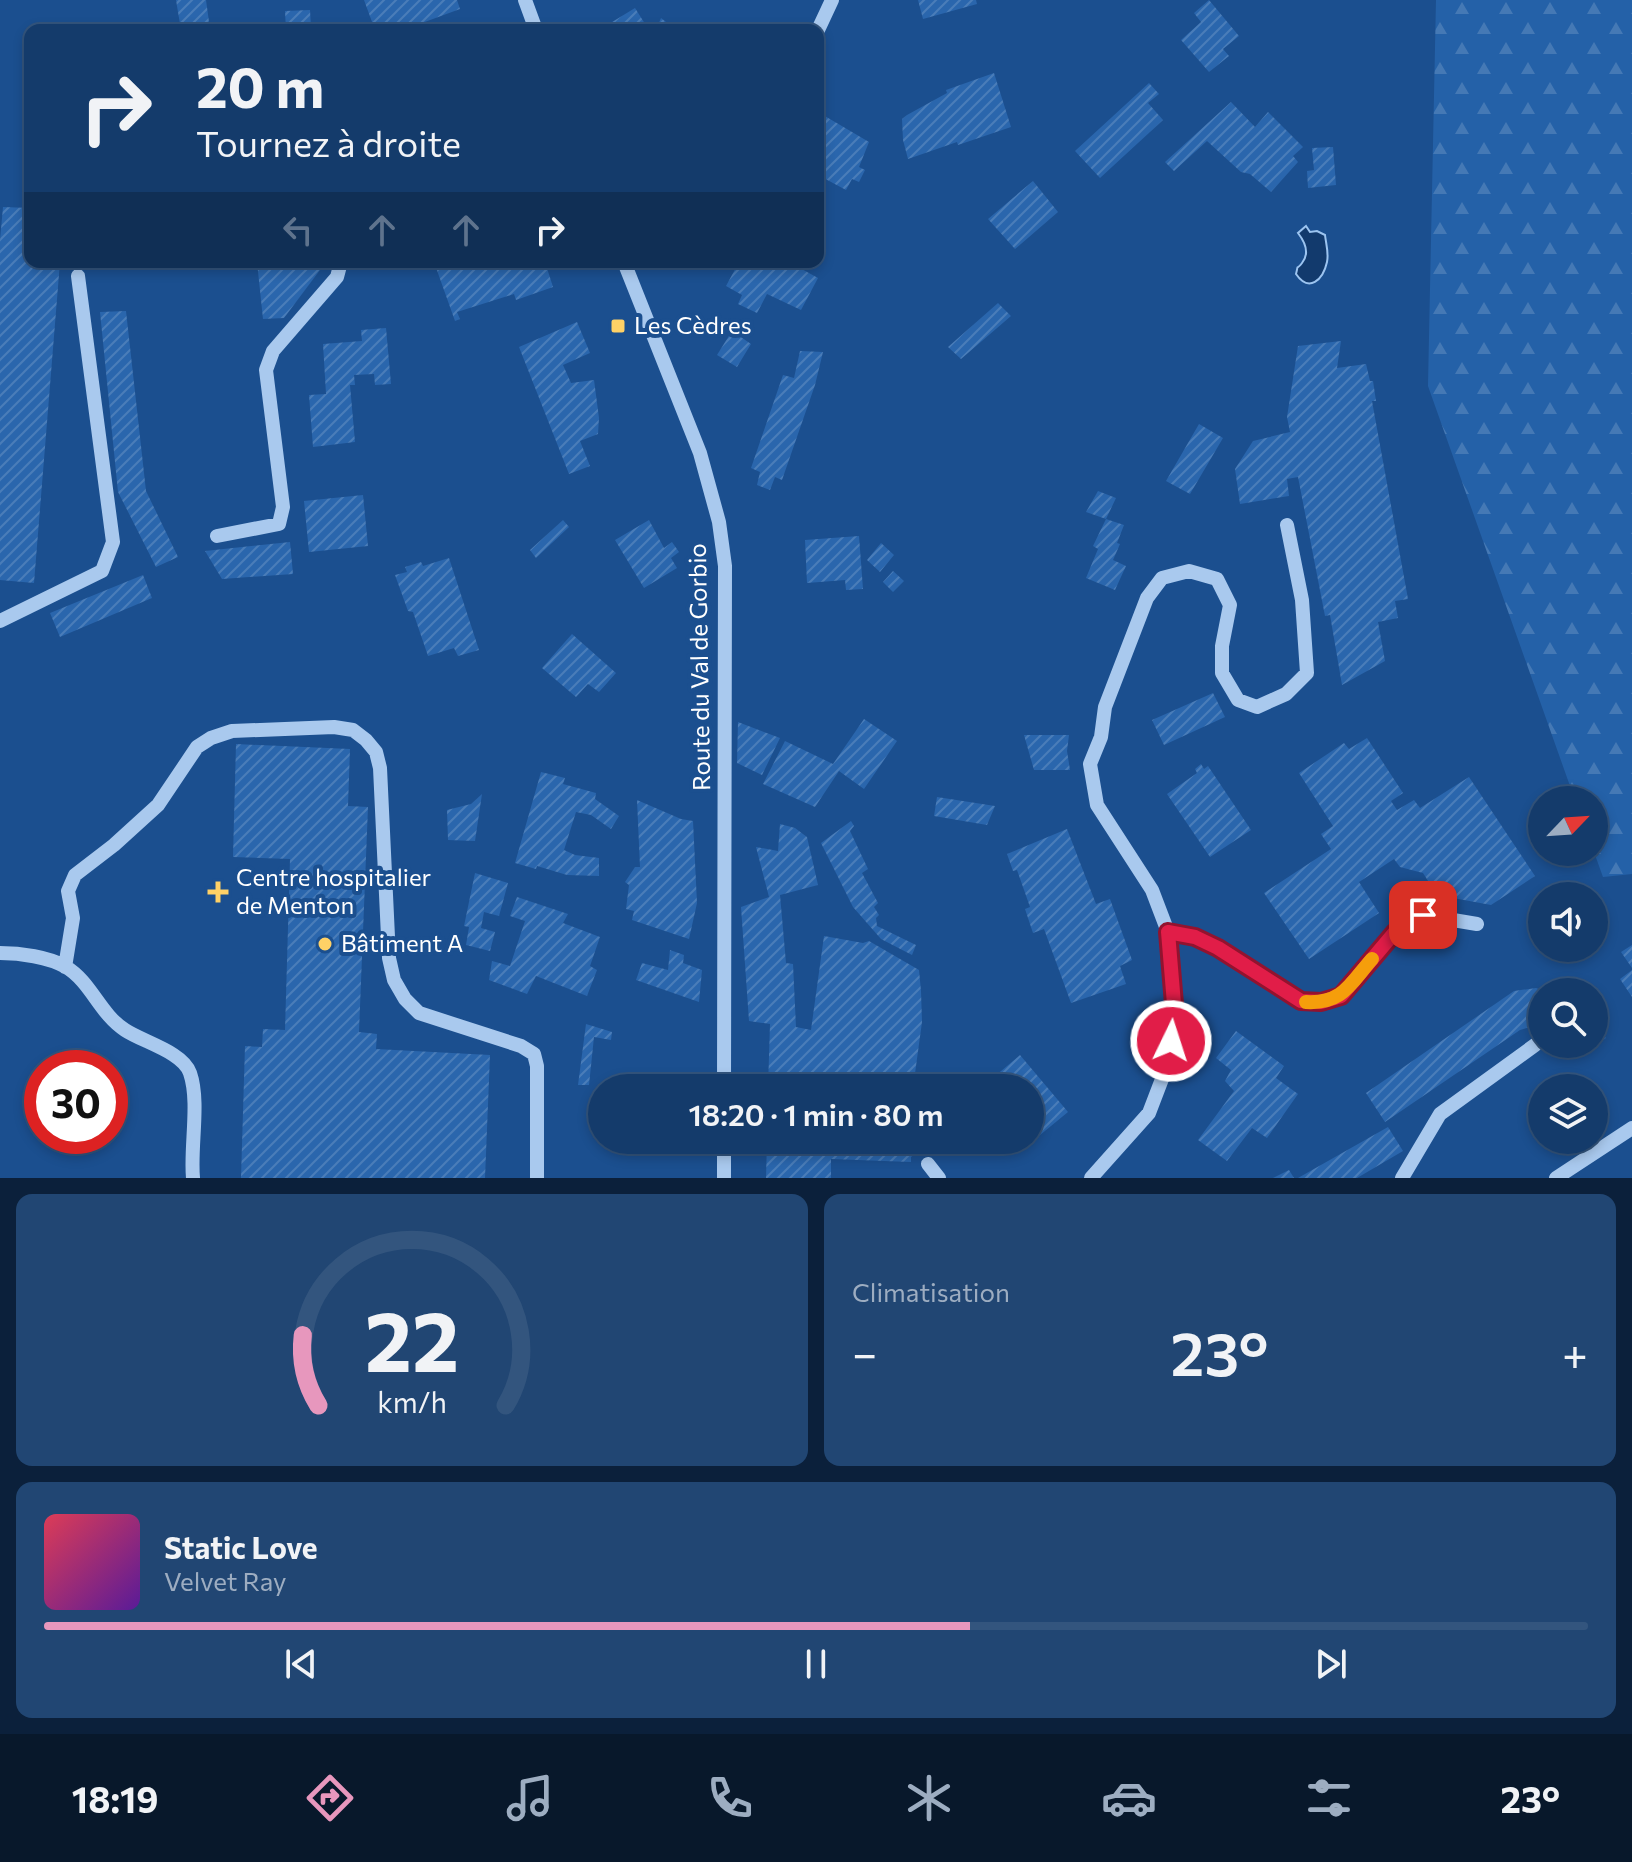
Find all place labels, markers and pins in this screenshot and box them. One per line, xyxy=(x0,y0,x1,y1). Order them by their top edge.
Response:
place label: Les Cèdres xyxy=(634,310,752,339)
marker: Les Cèdres xyxy=(609,317,627,335)
place label: Centre hospitalier de Menton xyxy=(236,862,432,919)
marker: Centre hospitalier de Menton xyxy=(207,881,229,903)
pin xyxy=(1389,881,1457,949)
place label: Bâtiment A xyxy=(341,928,463,957)
marker: Bâtiment A xyxy=(316,935,334,953)

